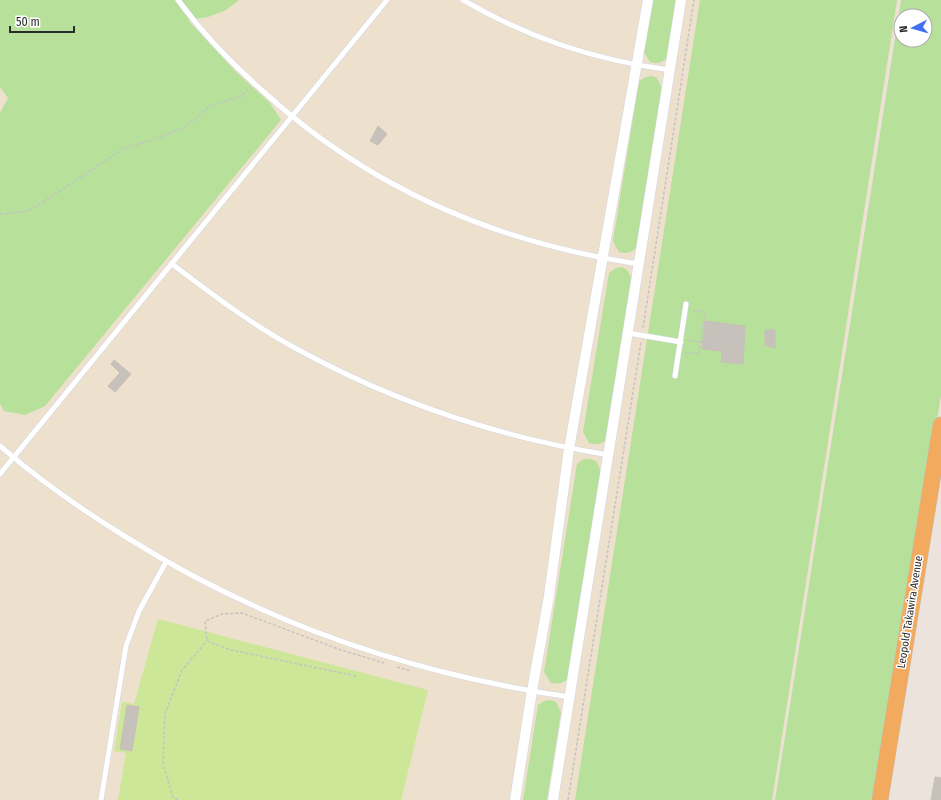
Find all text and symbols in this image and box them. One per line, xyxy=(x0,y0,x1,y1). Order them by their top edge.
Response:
scale bar xyxy=(10,8,74,34)
north arrow xyxy=(893,8,933,48)
text: 50 m xyxy=(16,15,40,29)
text: N xyxy=(897,25,910,33)
street label: Leopold Takawira Avenue xyxy=(895,555,925,669)

